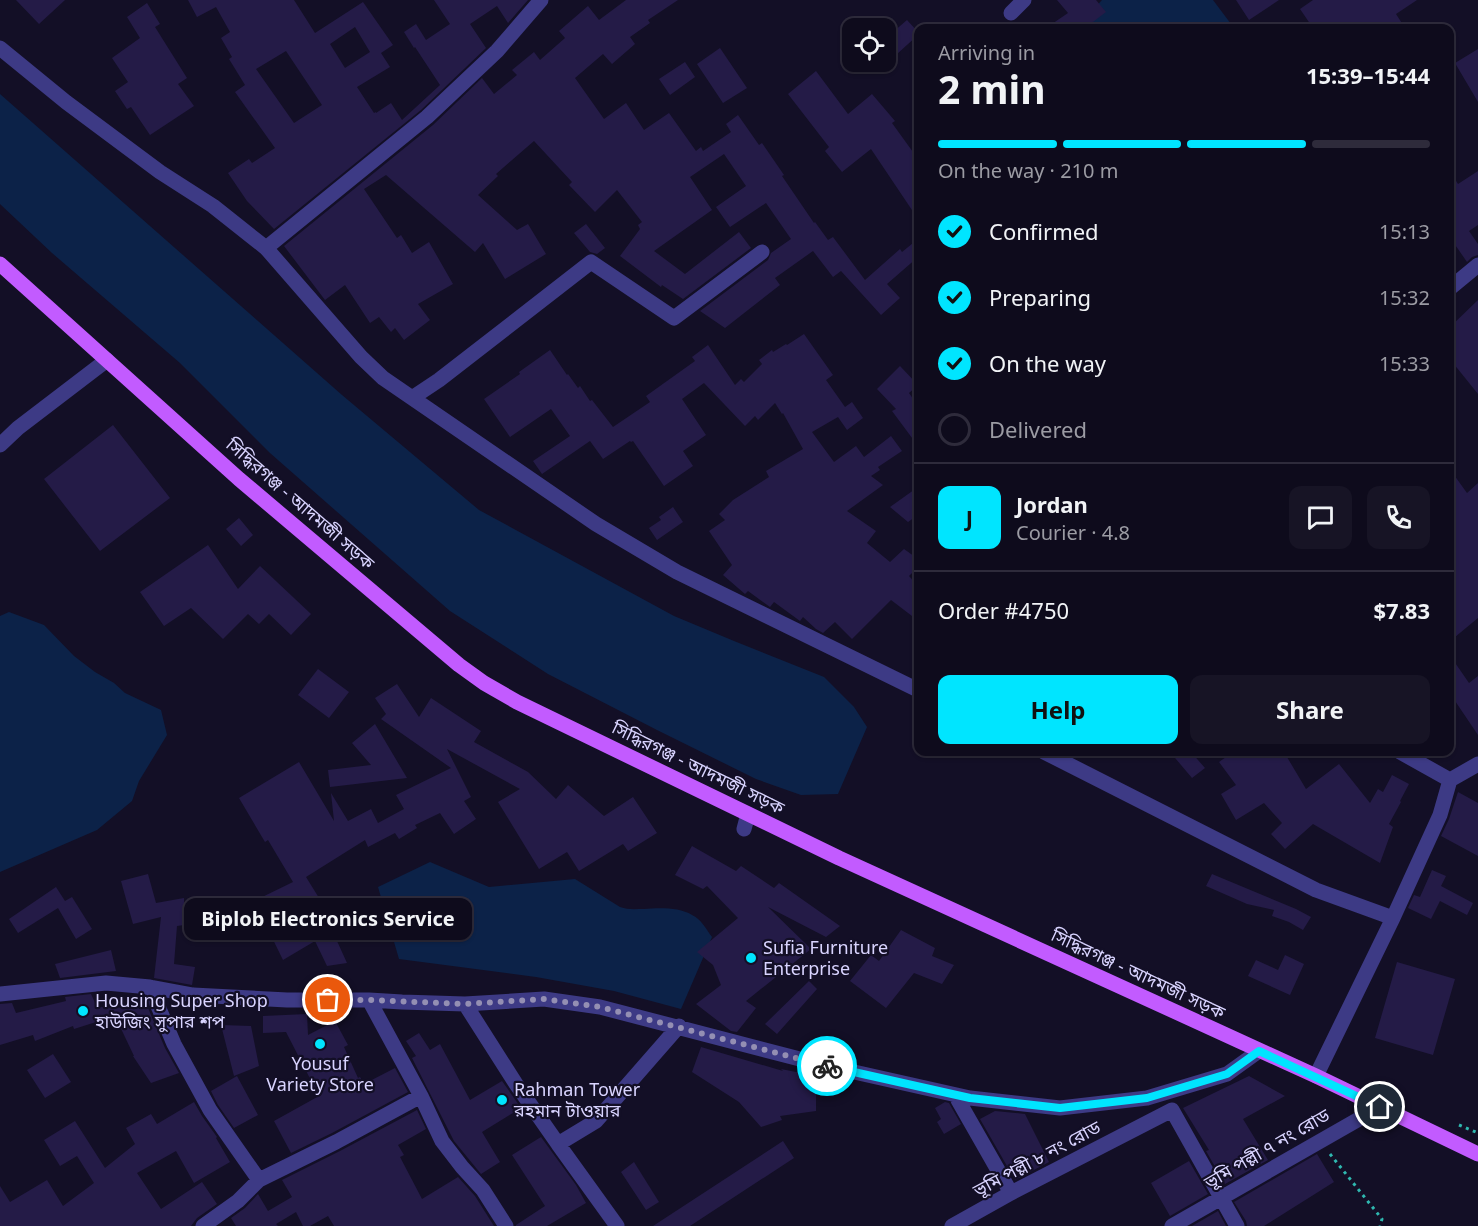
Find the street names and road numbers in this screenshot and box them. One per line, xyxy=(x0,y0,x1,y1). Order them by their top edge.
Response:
street label: সিদ্ধিরগঞ্জ - আদমজী সড়ক xyxy=(221,432,380,575)
street label: সিদ্ধিরগঞ্জ - আদমজী সড়ক xyxy=(607,714,789,820)
street label: সিদ্ধিরগঞ্জ - আদমজী সড়ক xyxy=(1047,922,1230,1024)
street label: ভূমি পল্লী ৭ নং রোড xyxy=(1199,1102,1334,1194)
street label: ভূমি পল্লী ৮ নং রোড xyxy=(968,1114,1105,1202)

